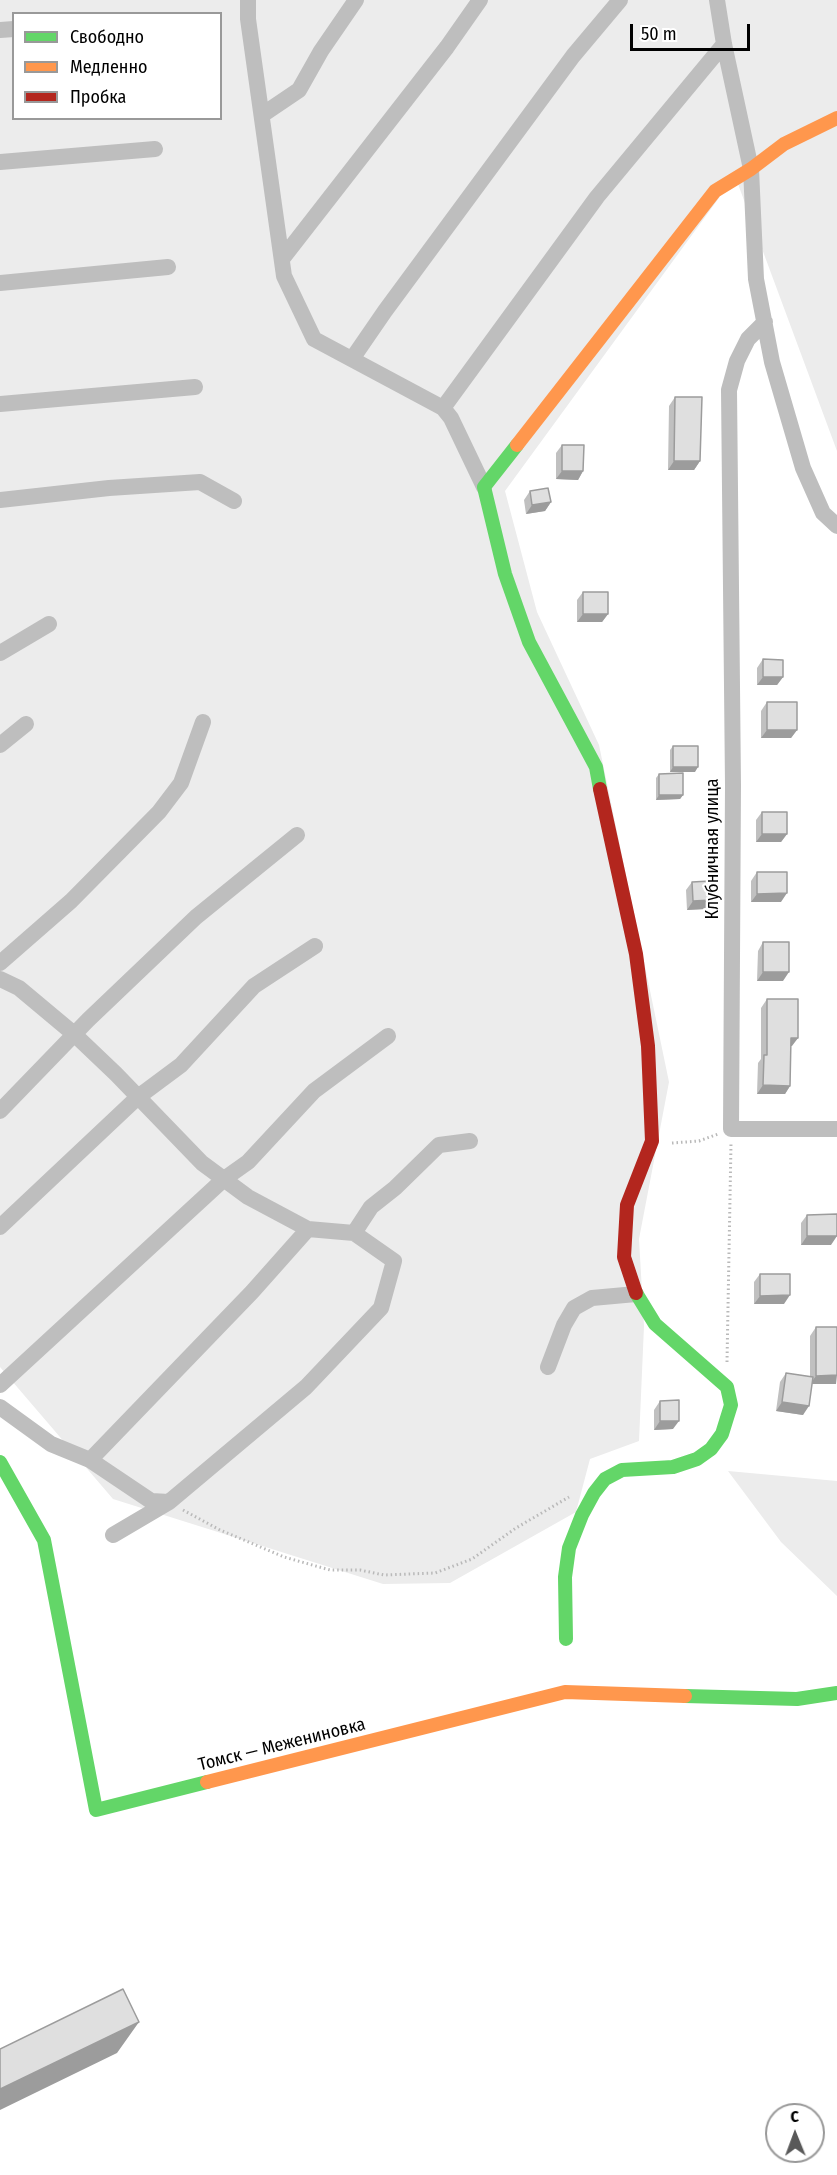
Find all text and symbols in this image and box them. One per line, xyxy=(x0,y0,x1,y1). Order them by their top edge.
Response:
legend xyxy=(12,12,222,120)
scale bar xyxy=(633,12,753,50)
text: 50 m xyxy=(641,23,677,45)
text: Свободно xyxy=(70,26,144,48)
text: Медленно xyxy=(70,56,148,78)
text: Пробка xyxy=(70,86,126,108)
street label: Клубничная улица xyxy=(702,778,724,920)
street label: Томск — Межениновка xyxy=(196,1714,368,1776)
north arrow xyxy=(765,2103,825,2163)
text: С xyxy=(790,2107,799,2126)

